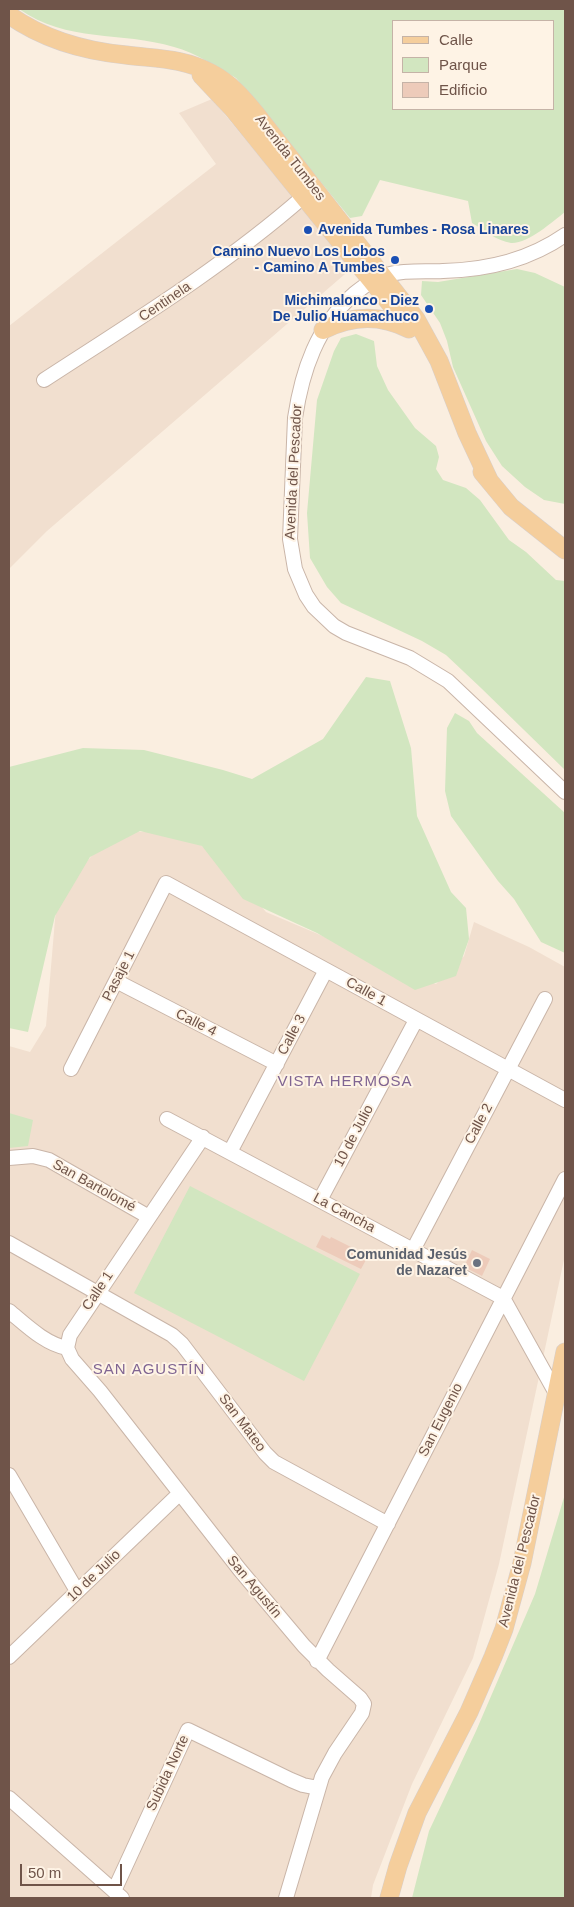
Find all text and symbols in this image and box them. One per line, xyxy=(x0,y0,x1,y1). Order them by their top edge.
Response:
legend xyxy=(392,20,554,110)
text: Calle xyxy=(439,31,473,48)
text: Parque xyxy=(439,56,487,73)
text: Edificio xyxy=(439,81,487,98)
street label: Avenida Tumbes xyxy=(251,112,329,204)
place label: Avenida Tumbes - Rosa Linares xyxy=(318,222,529,238)
marker: Avenida Tumbes - Rosa Linares xyxy=(302,224,314,236)
place label: Camino Nuevo Los Lobos - Camino A Tumbes xyxy=(212,244,385,276)
marker: Camino Nuevo Los Lobos - Camino A Tumbes xyxy=(389,254,401,266)
street label: Centinela xyxy=(136,278,194,326)
place label: Michimalonco - Diez De Julio Huamachuco xyxy=(273,293,419,326)
marker: Michimalonco - Diez De Julio Huamachuco xyxy=(423,303,435,315)
street label: Avenida del Pescador xyxy=(282,404,306,540)
street label: Pasaje 1 xyxy=(99,948,139,1004)
street label: Calle 1 xyxy=(343,974,389,1010)
street label: Calle 4 xyxy=(173,1006,219,1040)
street label: Calle 3 xyxy=(274,1012,310,1058)
district label: VISTA HERMOSA xyxy=(276,1073,414,1091)
street label: Calle 2 xyxy=(461,1101,497,1147)
street label: 10 de Julio xyxy=(331,1102,377,1170)
street label: San Bartolomé xyxy=(49,1156,139,1216)
street label: La Cancha xyxy=(310,1190,378,1236)
place label: Comunidad Jesús de Nazaret xyxy=(346,1247,467,1280)
marker: Comunidad Jesús de Nazaret xyxy=(471,1257,483,1269)
street label: Calle 1 xyxy=(79,1268,117,1314)
district label: SAN AGUSTÍN xyxy=(91,1361,207,1379)
street label: San Eugenio xyxy=(415,1380,467,1460)
street label: San Mateo xyxy=(215,1391,269,1455)
street label: Avenida del Pescador xyxy=(495,1493,545,1629)
street label: 10 de Julio xyxy=(64,1546,124,1606)
street label: San Agustín xyxy=(223,1552,285,1622)
street label: Subida Norte xyxy=(143,1732,193,1814)
scale bar xyxy=(22,1854,125,1886)
text: 50 m xyxy=(28,1864,61,1881)

